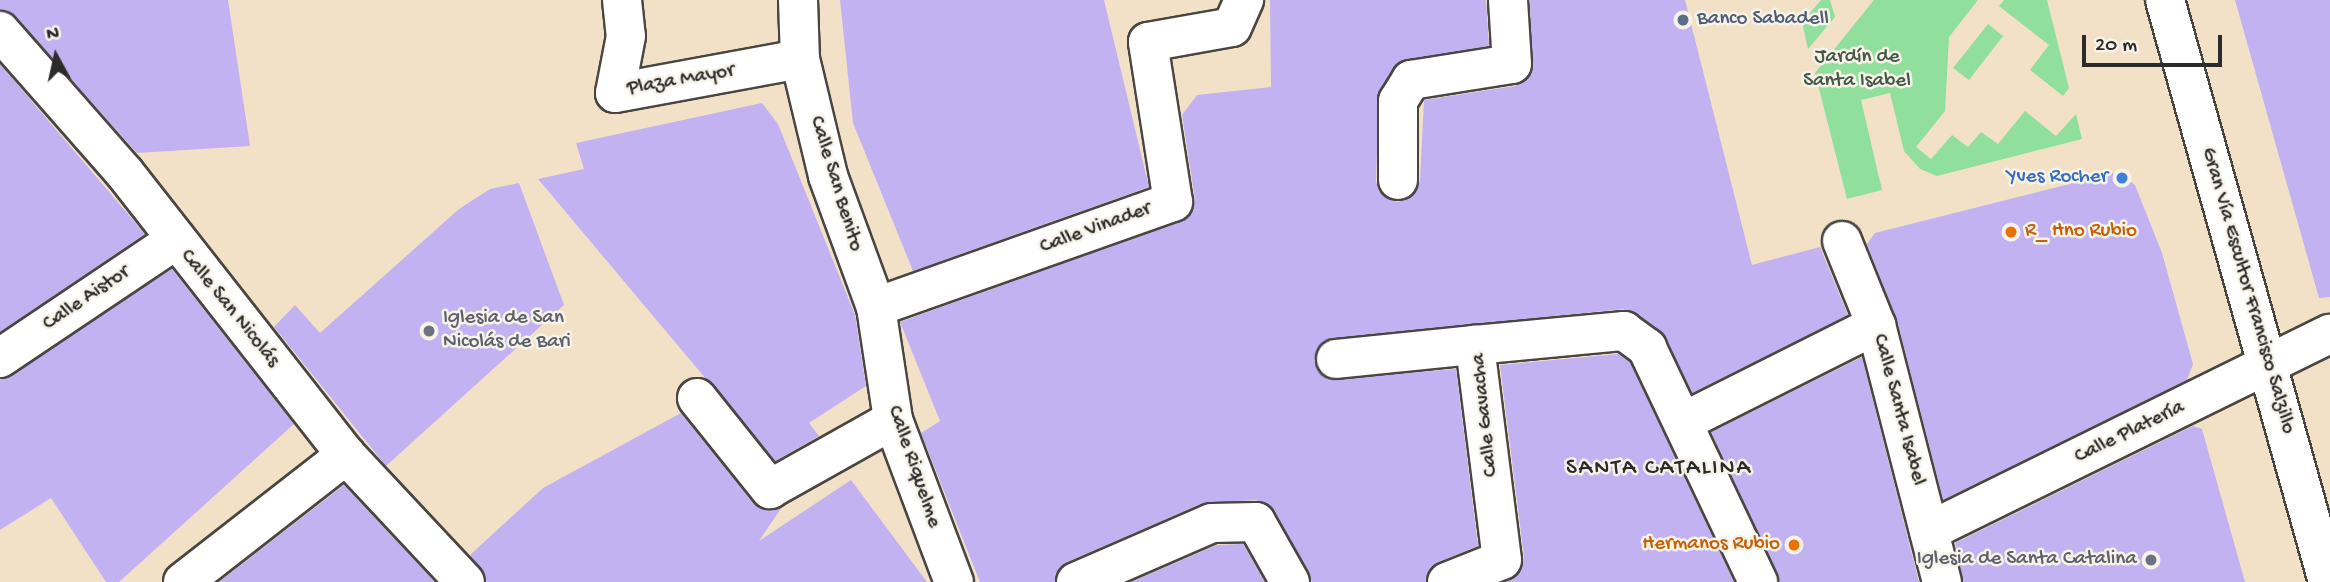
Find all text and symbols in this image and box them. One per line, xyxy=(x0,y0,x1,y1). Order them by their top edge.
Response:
place label: Banco Sabadell xyxy=(1697,7,1829,33)
marker: Banco Sabadell xyxy=(1675,12,1691,28)
north arrow xyxy=(21,21,91,91)
scale bar xyxy=(2085,21,2225,65)
text: N xyxy=(45,22,61,47)
text: 20 m xyxy=(2095,34,2137,59)
park label: Jardín de Santa Isabel xyxy=(1803,45,1911,95)
street label: Plaza Mayor xyxy=(625,59,737,103)
street label: Calle San Benito xyxy=(802,113,868,255)
street label: Gran Vía Escultor Francisco Salzillo xyxy=(2194,145,2300,437)
place label: Yves Rocher xyxy=(2007,165,2108,191)
marker: Yves Rocher xyxy=(2114,170,2130,186)
street label: Calle Vinader xyxy=(1037,197,1155,261)
place label: R_ Hno Rubio xyxy=(2025,219,2137,245)
marker: R_ Hno Rubio xyxy=(2003,224,2019,240)
street label: Calle San Nicolás xyxy=(174,245,284,373)
street label: Calle Aistor xyxy=(39,261,135,337)
place label: Iglesia de San Nicolás de Bari xyxy=(443,306,571,356)
marker: Iglesia de San Nicolás de Bari xyxy=(421,323,437,339)
street label: Calle Santa Isabel xyxy=(1866,332,1930,488)
street label: Calle Gavacha xyxy=(1467,352,1505,478)
street label: Calle Platería xyxy=(2071,396,2189,470)
street label: Calle Riquelme xyxy=(880,403,946,531)
district label: SANTA CATALINA xyxy=(1568,455,1750,483)
place label: Hermanos Rubio xyxy=(1642,532,1780,558)
marker: Hermanos Rubio xyxy=(1786,537,1802,553)
place label: Iglesia de Santa Catalina xyxy=(1917,547,2137,573)
marker: Iglesia de Santa Catalina xyxy=(2143,552,2159,568)

